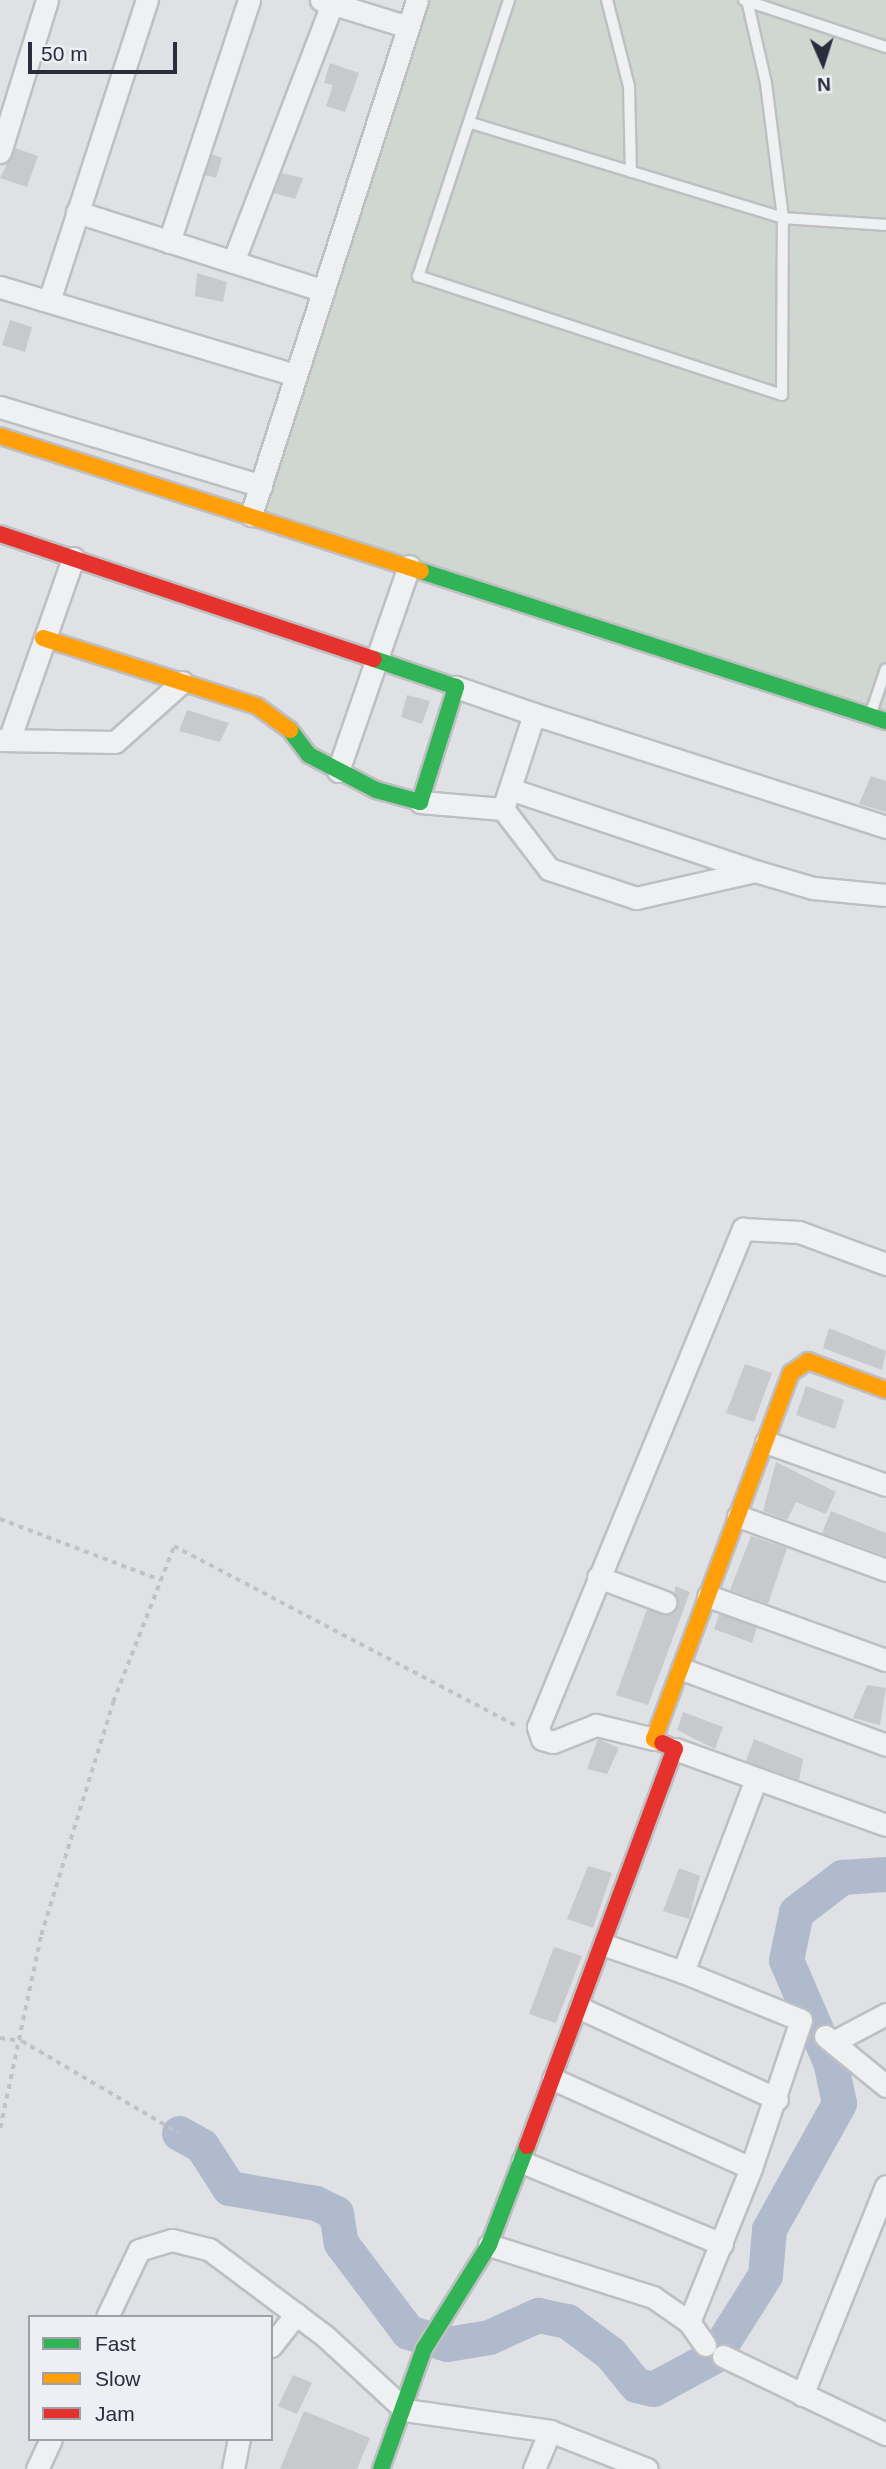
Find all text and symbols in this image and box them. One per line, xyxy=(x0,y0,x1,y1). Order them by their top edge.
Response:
scale bar xyxy=(32,28,180,72)
north arrow xyxy=(788,28,858,98)
text: 50 m xyxy=(41,42,88,65)
text: N xyxy=(817,74,832,95)
legend xyxy=(28,2315,273,2441)
text: Fast xyxy=(95,2332,136,2355)
text: Slow xyxy=(95,2367,141,2390)
text: Jam xyxy=(95,2402,135,2425)

